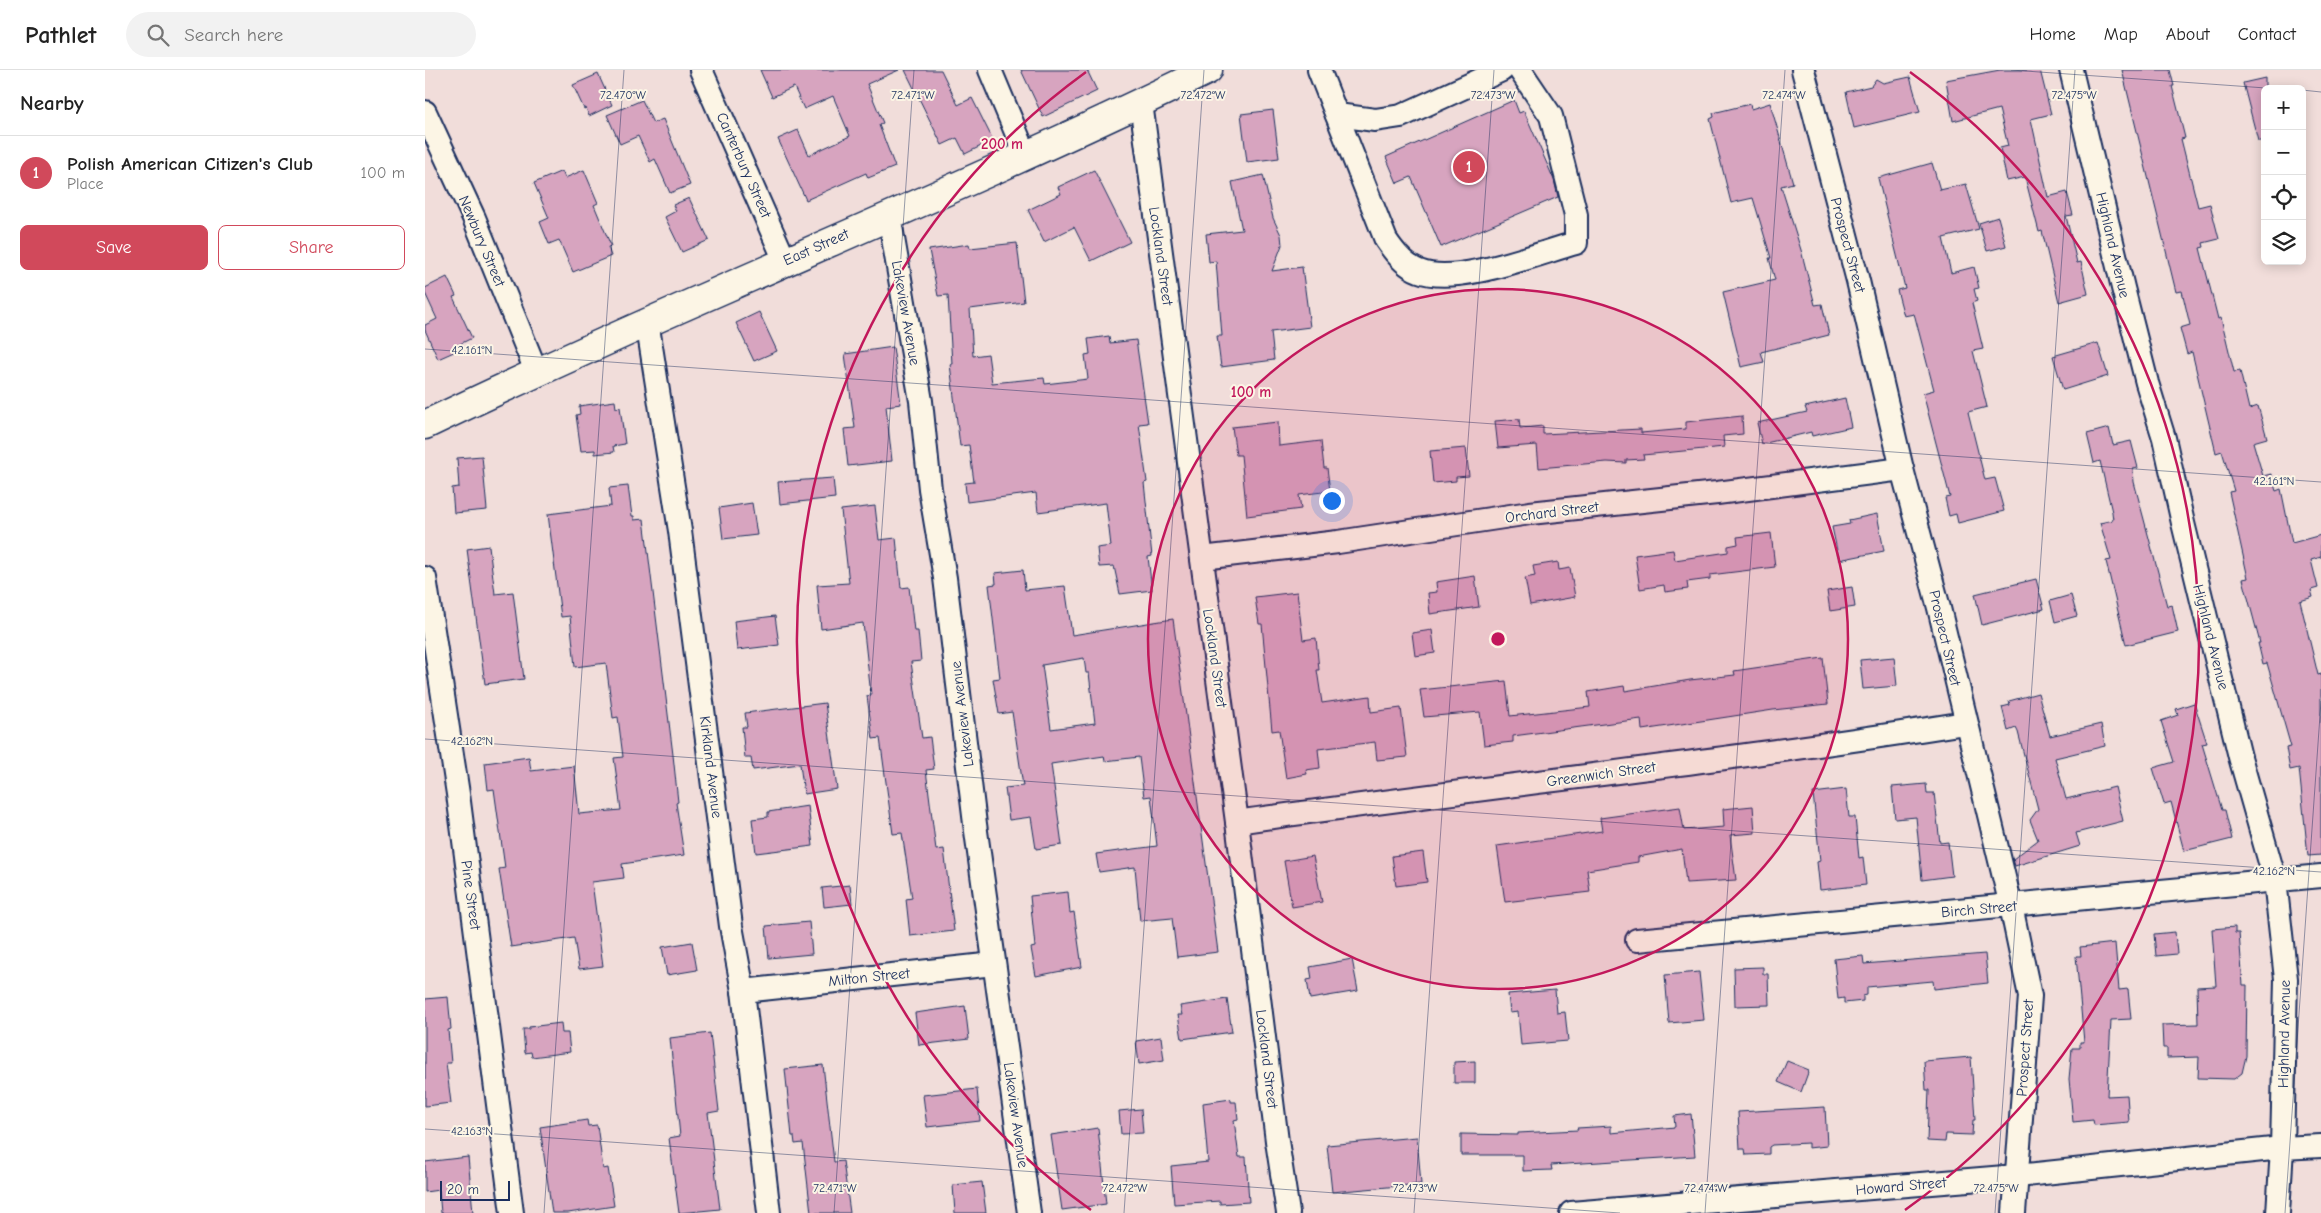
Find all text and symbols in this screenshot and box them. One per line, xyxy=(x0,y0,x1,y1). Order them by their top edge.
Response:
search box xyxy=(126,12,476,57)
text: Pathlet xyxy=(25,21,96,49)
icon: search xyxy=(144,21,172,49)
text: Search here xyxy=(184,24,283,46)
text: Home xyxy=(2029,24,2076,45)
text: Map xyxy=(2104,24,2138,45)
text: About xyxy=(2166,24,2210,45)
text: Contact xyxy=(2238,24,2296,45)
map controls xyxy=(2261,85,2306,265)
button: + xyxy=(2261,85,2306,130)
text: 72.470°W xyxy=(600,88,647,102)
text: 72.471°W xyxy=(891,88,935,102)
text: 72.472°W xyxy=(1181,88,1226,102)
text: 72.473°W xyxy=(1471,88,1516,102)
text: 72.474°W xyxy=(1762,88,1806,102)
text: 72.475°W xyxy=(2051,88,2097,102)
text: Nearby xyxy=(20,91,84,115)
street label: Canterbury Street xyxy=(713,109,776,221)
button: − xyxy=(2261,130,2306,175)
text: 200 m xyxy=(981,135,1023,153)
pin: 1 xyxy=(1453,148,1485,186)
text: Polish American Citizen's Club xyxy=(67,153,313,175)
text: 1 xyxy=(33,164,39,182)
text: 100 m xyxy=(361,164,405,182)
text: Place xyxy=(67,175,103,193)
button: locate xyxy=(2261,175,2306,220)
street label: Highland Avenue xyxy=(2092,190,2134,300)
street label: Newbury Street xyxy=(455,193,510,290)
street label: Prospect Street xyxy=(1827,195,1870,295)
street label: Lockland Street xyxy=(1145,205,1177,307)
button: layers xyxy=(2261,220,2306,265)
street label: East Street xyxy=(780,224,852,269)
button: Save xyxy=(20,225,208,270)
button: Share xyxy=(218,225,405,270)
street label: Lakeview Avenue xyxy=(888,259,924,367)
text: 42.161°N xyxy=(452,343,492,357)
text: 100 m xyxy=(1231,383,1271,401)
text: 42.161°N xyxy=(2254,474,2294,488)
your location xyxy=(1319,488,1345,514)
street label: Orchard Street xyxy=(1504,497,1601,527)
street label: Highland Avenue xyxy=(2189,582,2233,692)
street label: Prospect Street xyxy=(1925,588,1965,688)
street label: Lockland Street xyxy=(1199,607,1231,709)
centre of rings xyxy=(1489,630,1507,648)
street label: Lakeview Avenue xyxy=(947,660,977,768)
street label: Kirkland Avenue xyxy=(696,715,726,820)
text: 42.162°N xyxy=(451,734,493,748)
street label: Greenwich Street xyxy=(1545,757,1657,791)
street label: Pine Street xyxy=(457,859,485,932)
text: 42.162°N xyxy=(2253,864,2295,878)
street label: Birch Street xyxy=(1940,897,2018,921)
street label: Milton Street xyxy=(827,964,911,990)
street label: Highland Avenue xyxy=(2274,979,2294,1088)
street label: Prospect Street xyxy=(2013,998,2037,1097)
street label: Lockland Street xyxy=(1252,1009,1282,1110)
street label: Lakeview Avenue xyxy=(1000,1061,1032,1169)
text: 42.163°N xyxy=(451,1124,493,1138)
street label: Howard Street xyxy=(1855,1173,1948,1199)
scale bar xyxy=(440,1178,510,1201)
text: 20 m xyxy=(447,1181,479,1198)
text: 72.471°W xyxy=(813,1181,857,1195)
text: 72.472°W xyxy=(1103,1181,1148,1195)
text: 72.473°W xyxy=(1393,1181,1438,1195)
text: 72.474°W xyxy=(1684,1181,1728,1195)
text: 72.475°W xyxy=(1973,1181,2019,1195)

